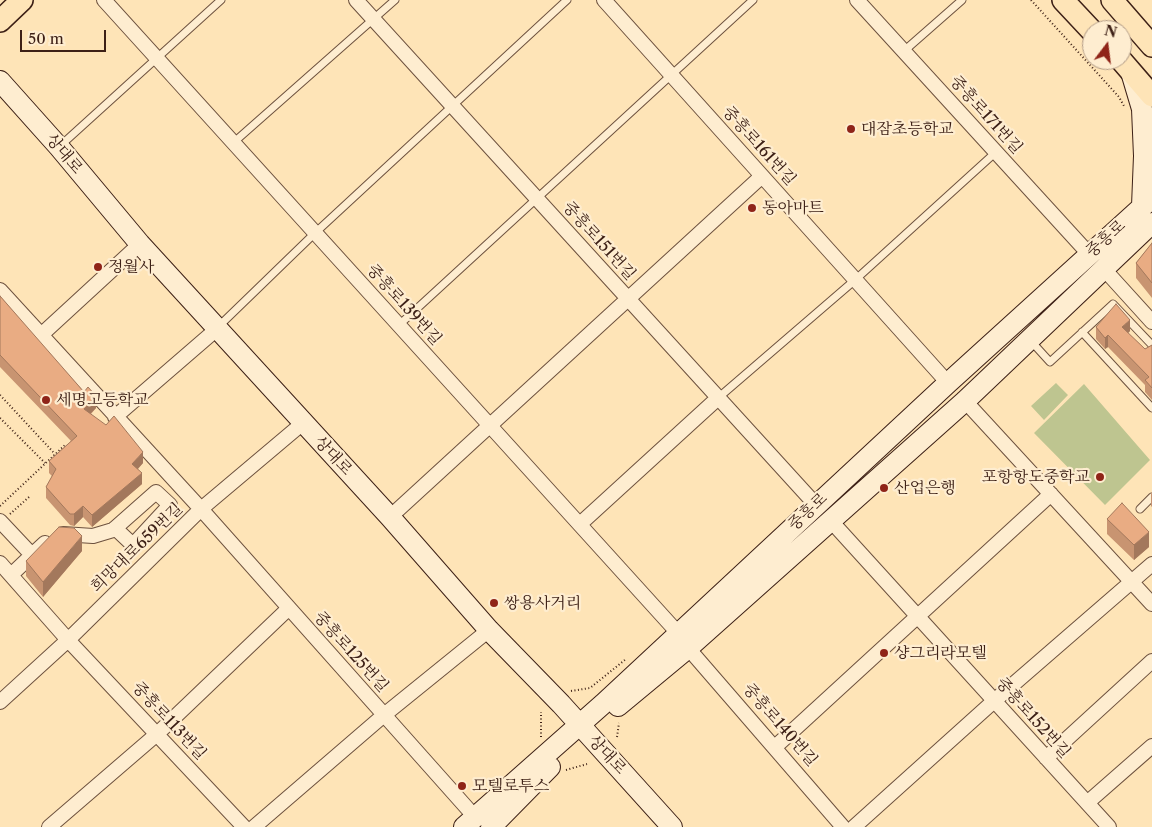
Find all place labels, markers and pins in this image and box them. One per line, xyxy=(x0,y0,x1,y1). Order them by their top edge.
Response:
place label: 대잠초등학교 xyxy=(861,119,954,139)
marker: 대잠초등학교 xyxy=(845,123,857,135)
place label: 동아마트 xyxy=(762,198,824,218)
marker: 동아마트 xyxy=(746,202,758,214)
place label: 정월사 xyxy=(108,257,154,277)
marker: 정월사 xyxy=(92,261,104,273)
place label: 세명고등학교 xyxy=(56,390,149,410)
marker: 세명고등학교 xyxy=(40,394,52,406)
place label: 포항항도중학교 xyxy=(982,467,1090,487)
marker: 포항항도중학교 xyxy=(1094,471,1106,483)
place label: 산업은행 xyxy=(894,478,956,498)
marker: 산업은행 xyxy=(878,482,890,494)
place label: 쌍용사거리 xyxy=(504,593,581,613)
marker: 쌍용사거리 xyxy=(488,597,500,609)
place label: 샹그리라모텔 xyxy=(894,643,987,663)
marker: 샹그리라모텔 xyxy=(878,647,890,659)
place label: 모텔로투스 xyxy=(472,776,549,796)
marker: 모텔로투스 xyxy=(456,780,468,792)

